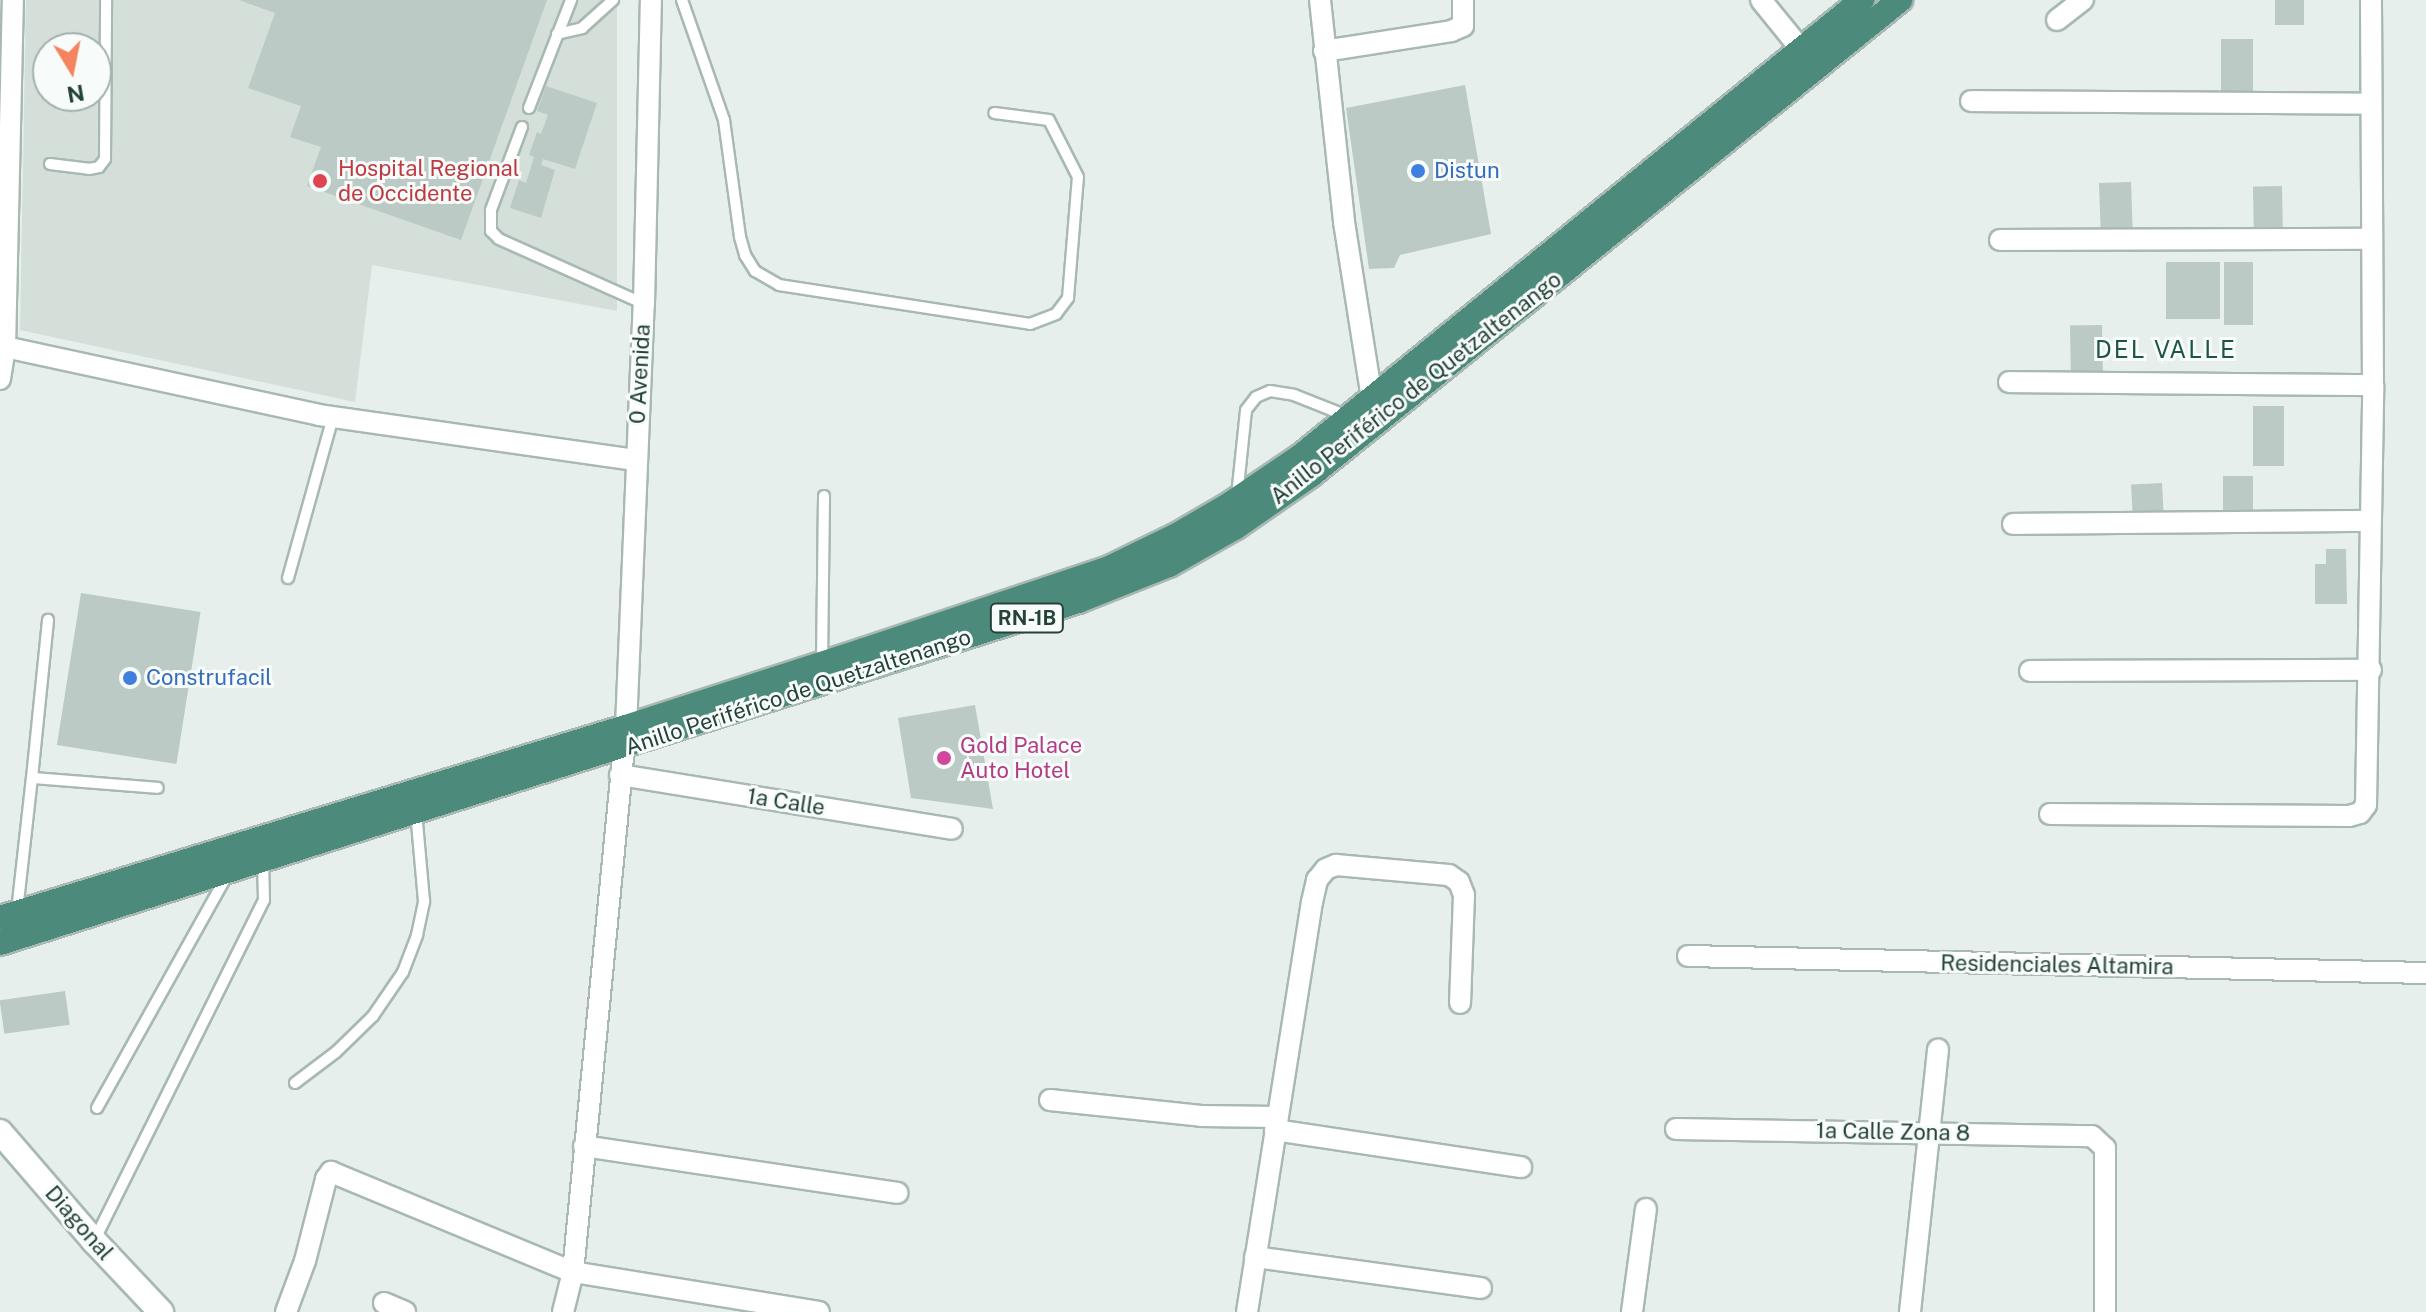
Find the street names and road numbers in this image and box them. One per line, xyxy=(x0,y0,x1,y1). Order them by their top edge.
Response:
street label: Anillo Periférico de Quetzaltenango xyxy=(1265,266,1567,510)
street label: 0 Avenida xyxy=(624,323,656,425)
road number: RN-1B xyxy=(989,602,1065,634)
street label: Anillo Periférico de Quetzaltenango xyxy=(622,623,974,761)
street label: 1a Calle xyxy=(745,783,827,821)
street label: Residenciales Altamira xyxy=(1940,950,2174,980)
street label: 1a Calle Zona 8 xyxy=(1816,1117,1970,1147)
street label: Diagonal xyxy=(39,1180,119,1266)

